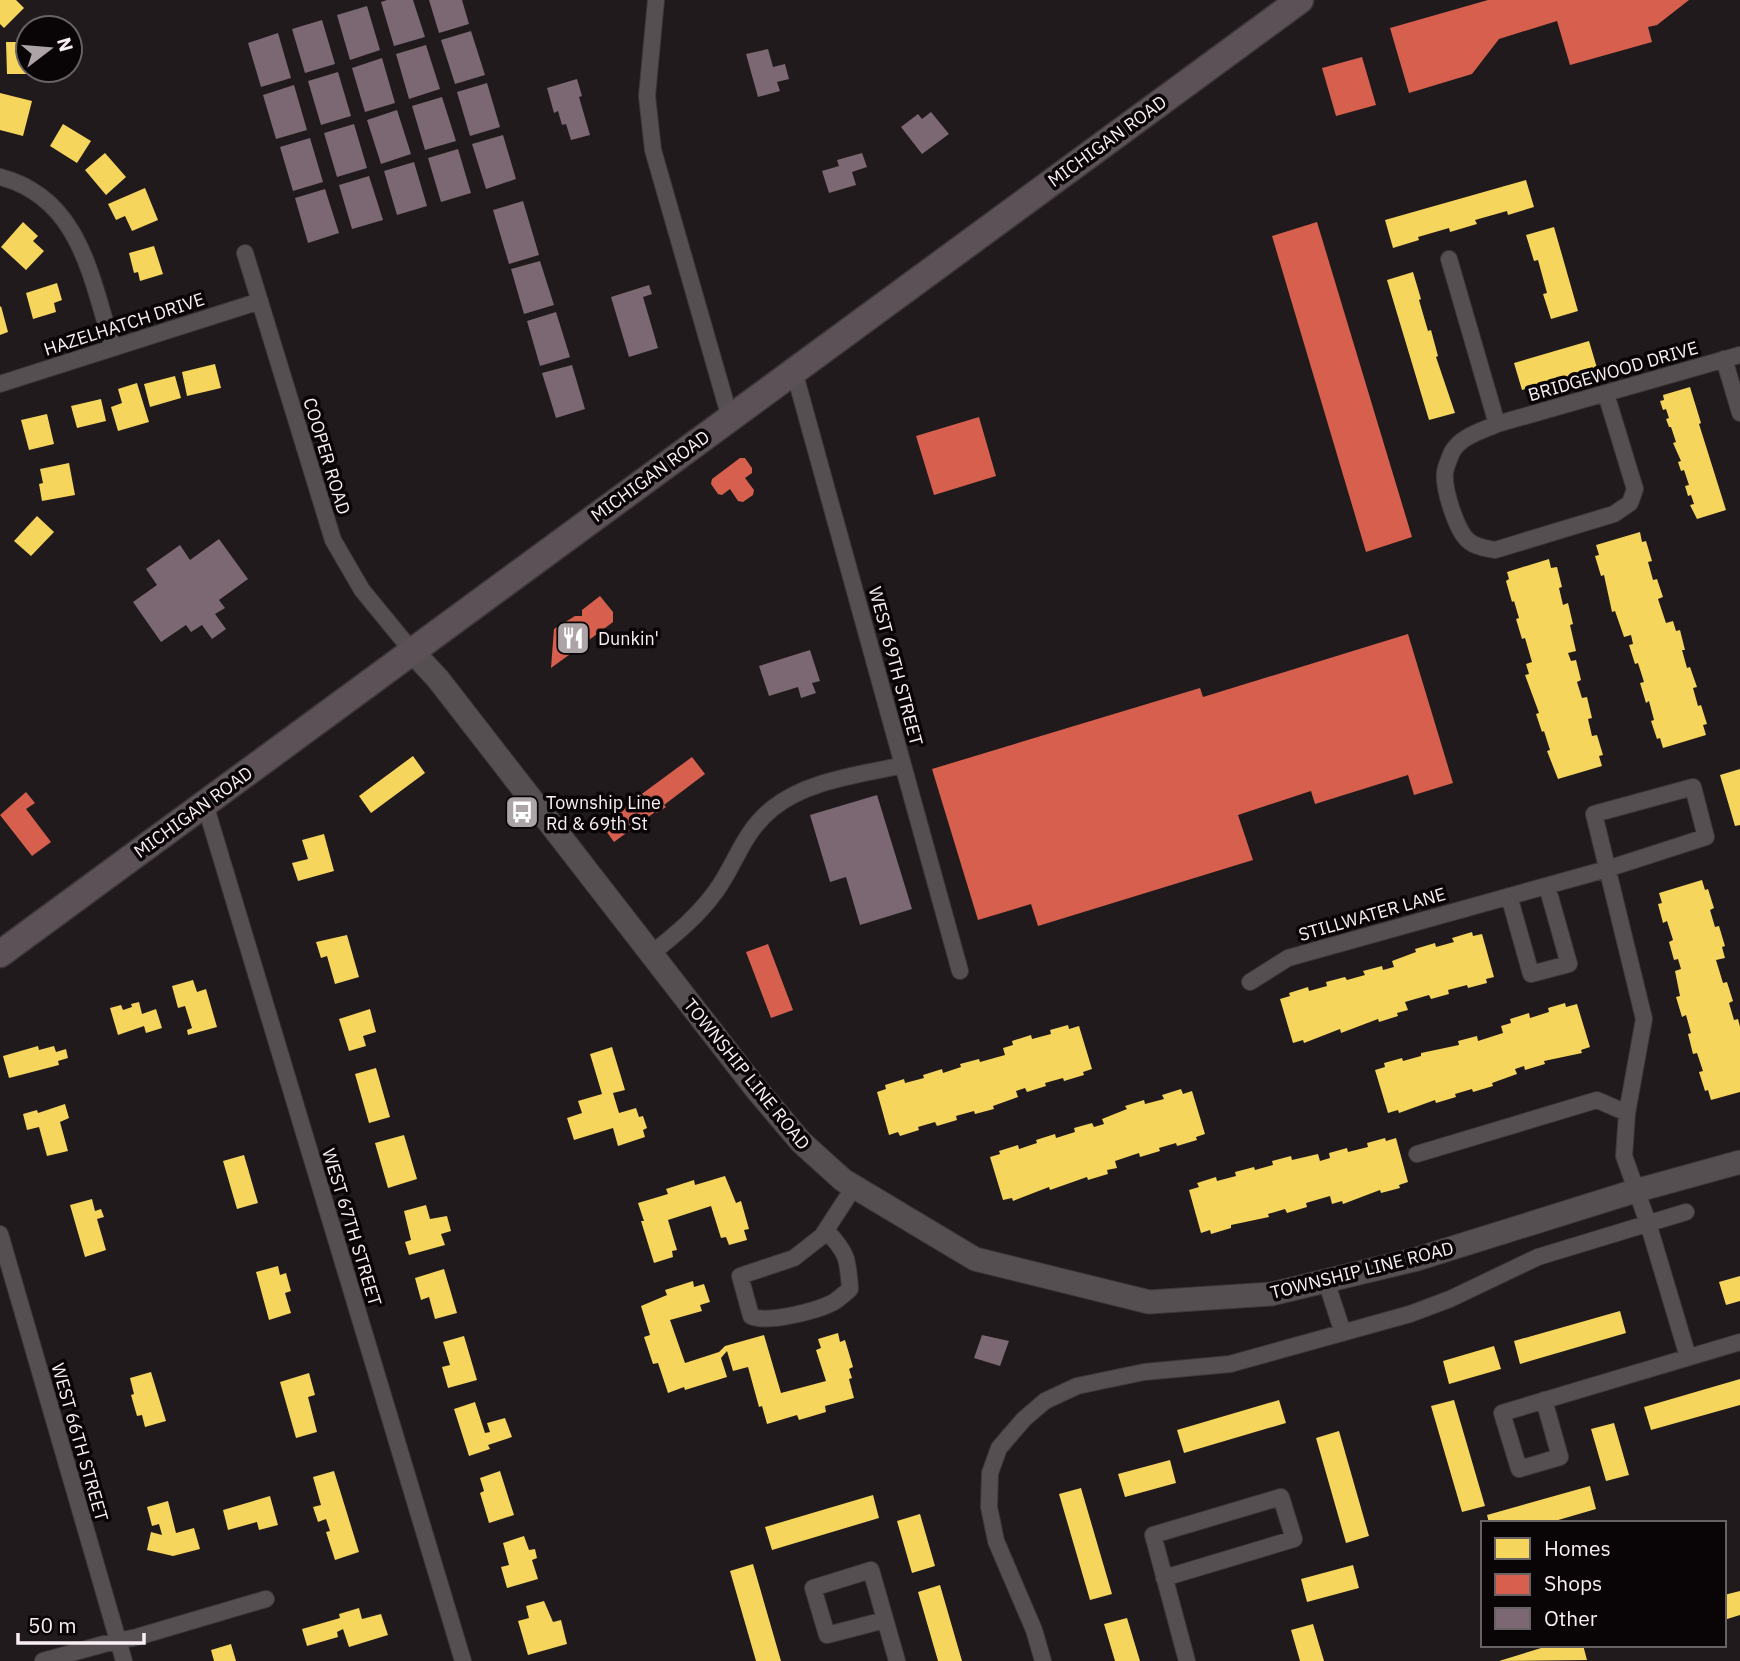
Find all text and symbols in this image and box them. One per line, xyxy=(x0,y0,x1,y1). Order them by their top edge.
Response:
north arrow xyxy=(14,14,84,84)
text: N xyxy=(52,34,79,54)
street label: MICHIGAN ROAD xyxy=(1043,90,1171,192)
street label: HAZELHATCH DRIVE xyxy=(41,287,207,361)
street label: BRIDGEWOOD DRIVE xyxy=(1525,336,1701,406)
street label: COOPER ROAD xyxy=(298,395,356,517)
street label: MICHIGAN ROAD xyxy=(586,425,714,527)
street label: WEST 69TH STREET xyxy=(864,584,928,748)
restaurant icon: Dunkin' xyxy=(554,619,592,657)
place label: Dunkin' xyxy=(598,627,659,650)
street label: MICHIGAN ROAD xyxy=(129,761,257,863)
place label: Township Line Rd & 69th St xyxy=(546,791,661,835)
bus stop icon: Township Line Rd & 69th St xyxy=(503,793,541,831)
street label: STILLWATER LANE xyxy=(1296,882,1448,946)
street label: TOWNSHIP LINE ROAD xyxy=(679,994,815,1154)
street label: WEST 67TH STREET xyxy=(317,1145,387,1309)
street label: TOWNSHIP LINE ROAD xyxy=(1268,1236,1456,1304)
street label: WEST 66TH STREET xyxy=(46,1360,114,1524)
legend xyxy=(1481,1521,1726,1647)
text: Homes xyxy=(1544,1534,1611,1562)
text: Shops xyxy=(1544,1569,1602,1597)
scale bar xyxy=(18,1602,144,1646)
text: Other xyxy=(1544,1604,1598,1632)
text: 50 m xyxy=(28,1611,77,1639)

